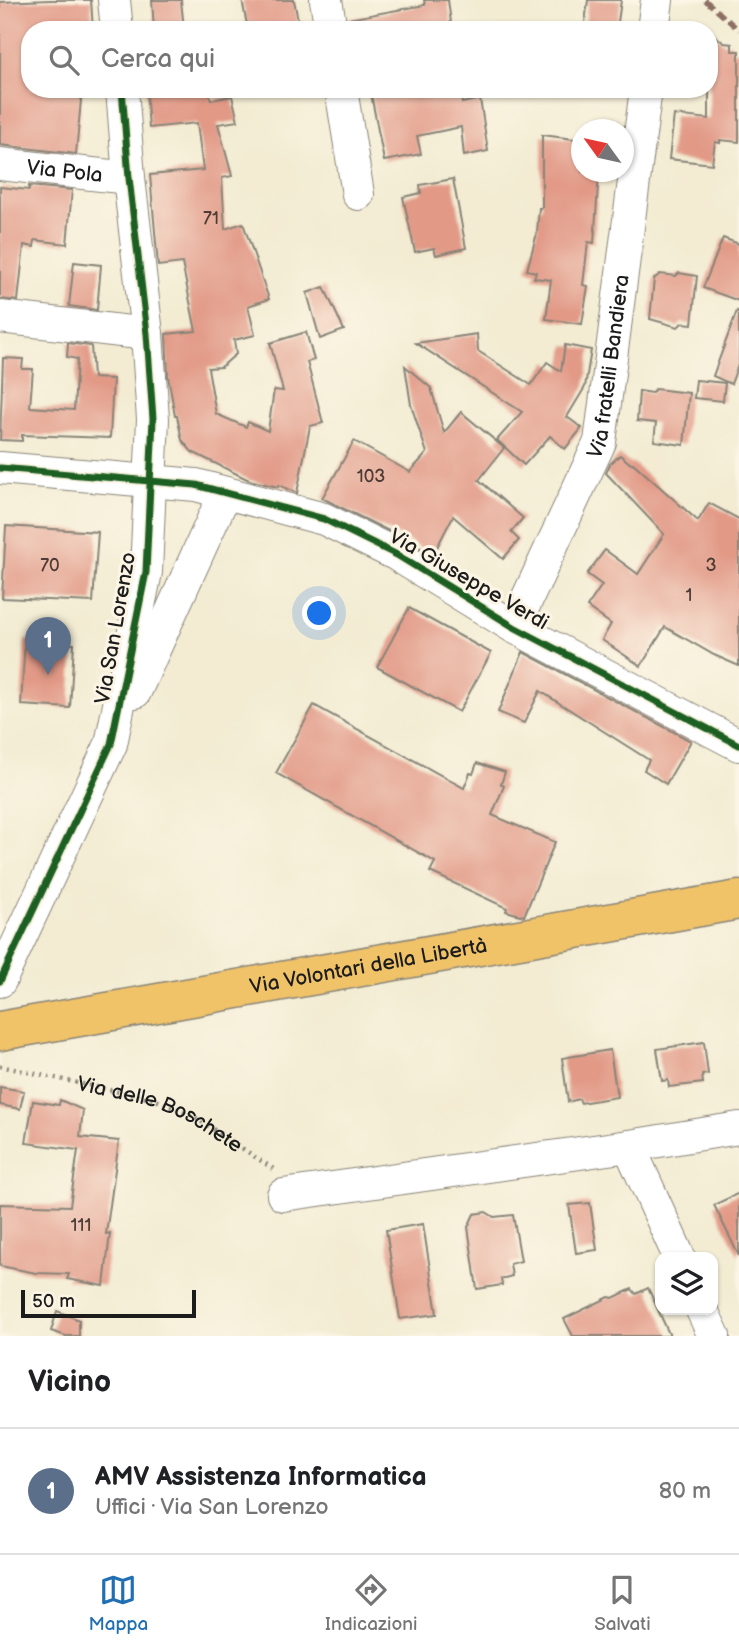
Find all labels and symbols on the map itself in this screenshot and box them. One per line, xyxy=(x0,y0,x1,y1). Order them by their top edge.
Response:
north arrow xyxy=(571,119,634,182)
street label: Via Pola xyxy=(25,155,104,188)
house number: 71 xyxy=(203,208,219,229)
street label: Via fratelli Bandiera xyxy=(582,273,635,463)
house number: 103 xyxy=(357,466,385,487)
street label: Via Giuseppe Verdi xyxy=(384,524,553,635)
street label: Via San Lorenzo xyxy=(90,550,141,706)
house number: 70 xyxy=(40,555,60,576)
house number: 3 xyxy=(705,555,717,576)
house number: 1 xyxy=(686,585,692,606)
your location xyxy=(302,596,336,630)
pin: 1 xyxy=(25,617,71,675)
street label: Via Volontari della Libertà xyxy=(248,933,489,1000)
street label: Via delle Boschete xyxy=(75,1071,247,1158)
house number: 111 xyxy=(71,1215,91,1236)
scale bar xyxy=(21,1287,196,1319)

